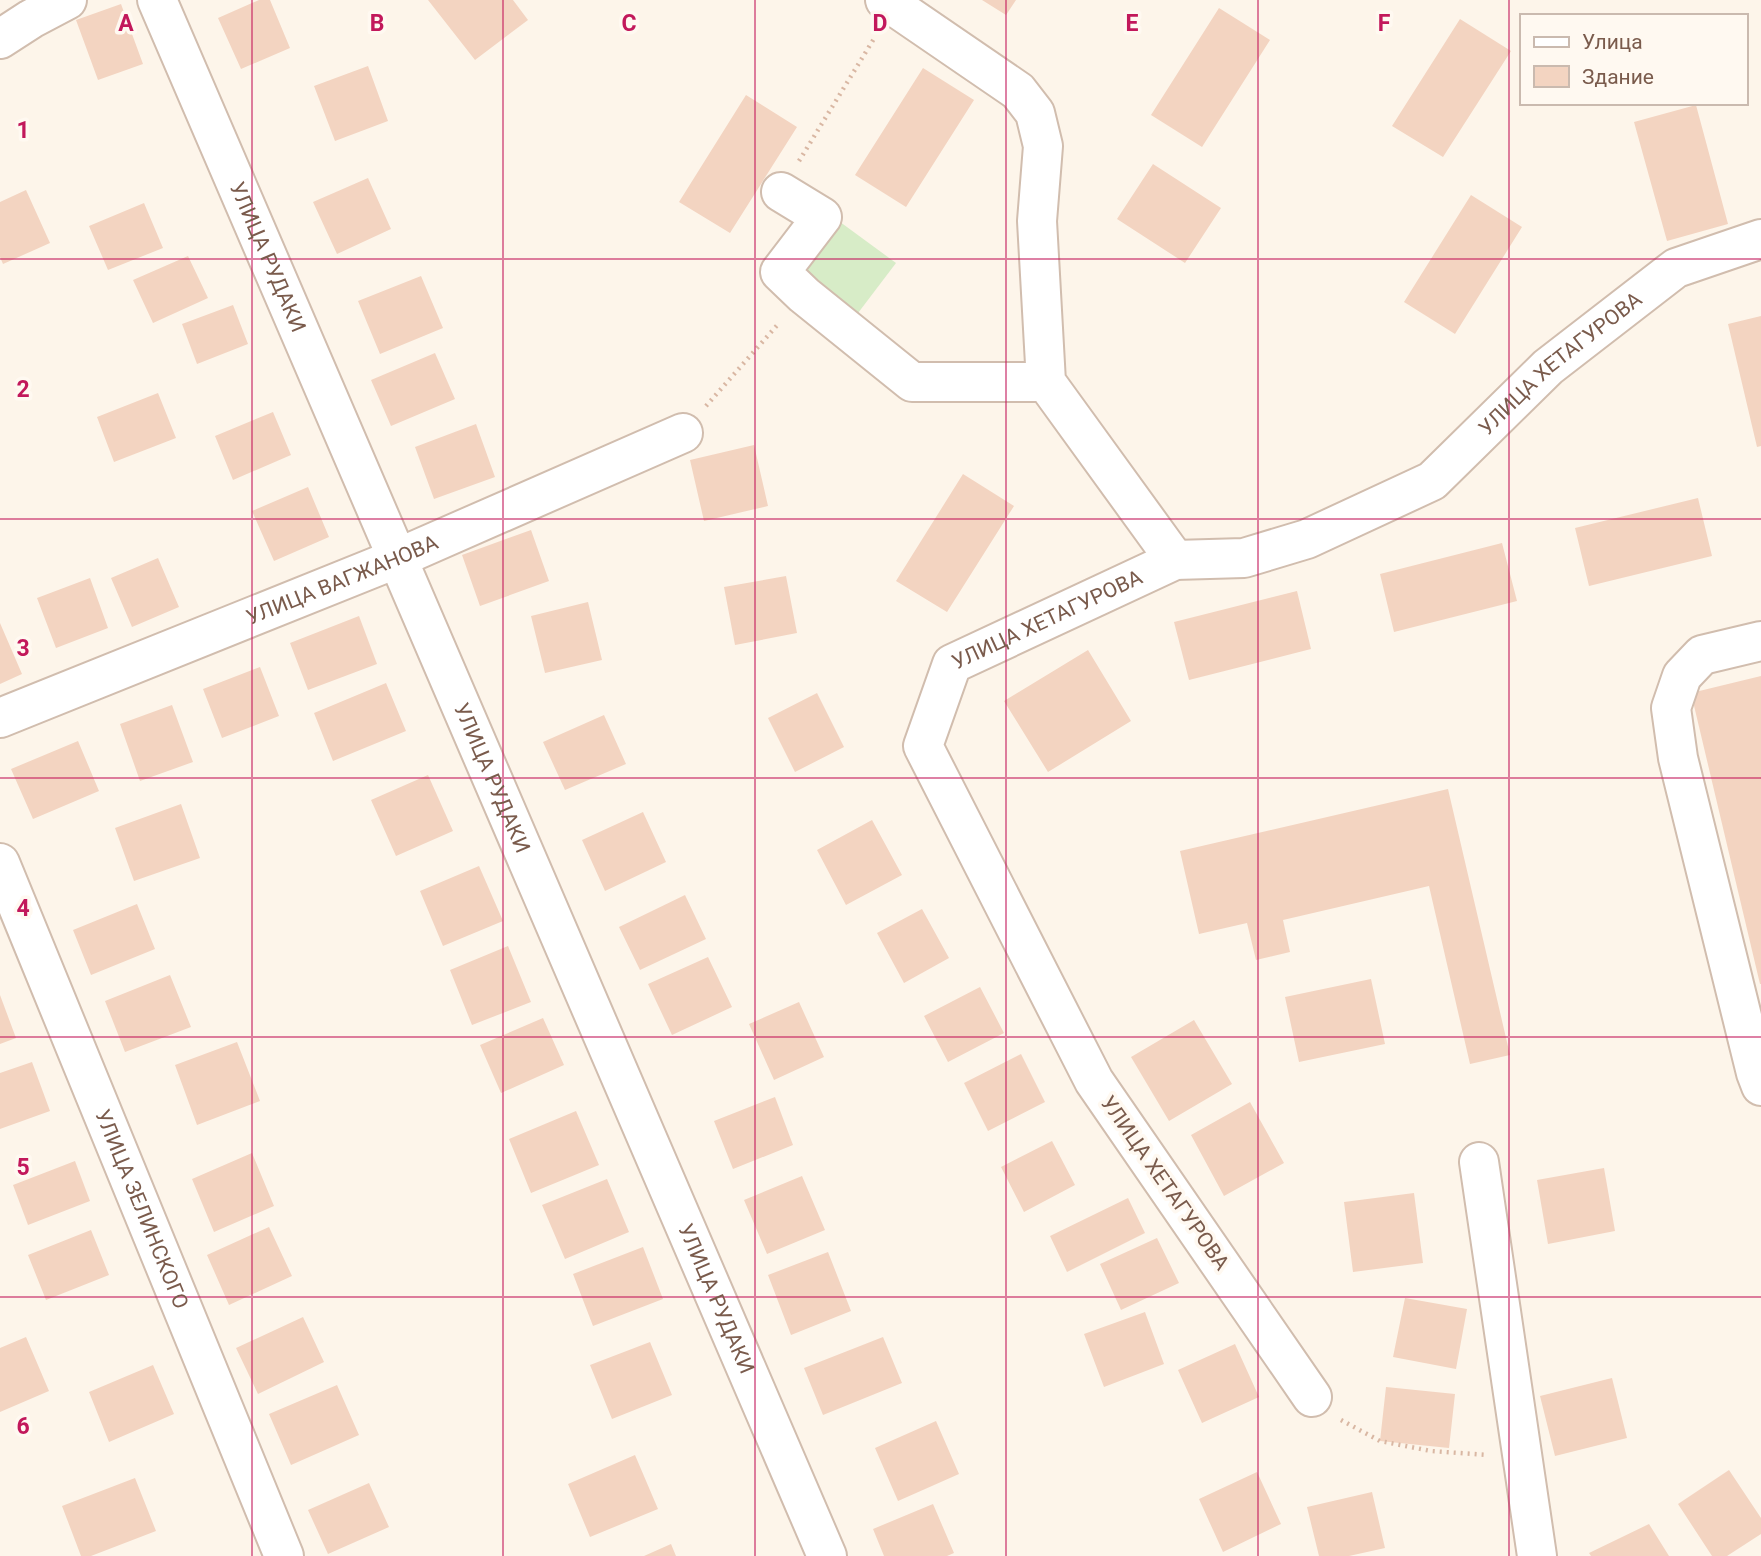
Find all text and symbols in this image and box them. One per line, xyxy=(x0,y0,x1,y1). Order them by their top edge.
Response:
text: A xyxy=(118,10,134,37)
text: B xyxy=(370,10,384,37)
text: C xyxy=(621,10,637,37)
text: D xyxy=(873,10,887,37)
text: E xyxy=(1126,10,1139,37)
text: F xyxy=(1378,10,1391,37)
legend xyxy=(1520,14,1747,105)
text: Улица xyxy=(1582,30,1643,54)
text: Здание xyxy=(1582,65,1654,89)
text: 1 xyxy=(16,117,30,144)
street label: УЛИЦА РУДАКИ xyxy=(225,179,311,336)
street label: УЛИЦА ХЕТАГУРОВА xyxy=(1474,287,1647,440)
text: 2 xyxy=(16,376,30,403)
street label: УЛИЦА ВАГЖАНОВА xyxy=(243,530,442,630)
street label: УЛИЦА ХЕТАГУРОВА xyxy=(948,565,1146,674)
text: 3 xyxy=(16,635,30,662)
street label: УЛИЦА РУДАКИ xyxy=(449,699,535,857)
text: 4 xyxy=(16,895,30,922)
street label: УЛИЦА ХЕТАГУРОВА xyxy=(1096,1091,1234,1275)
street label: УЛИЦА ЗЕЛИНСКОГО xyxy=(90,1106,193,1312)
text: 5 xyxy=(16,1154,30,1181)
street label: УЛИЦА РУДАКИ xyxy=(673,1220,759,1377)
text: 6 xyxy=(16,1413,30,1440)

